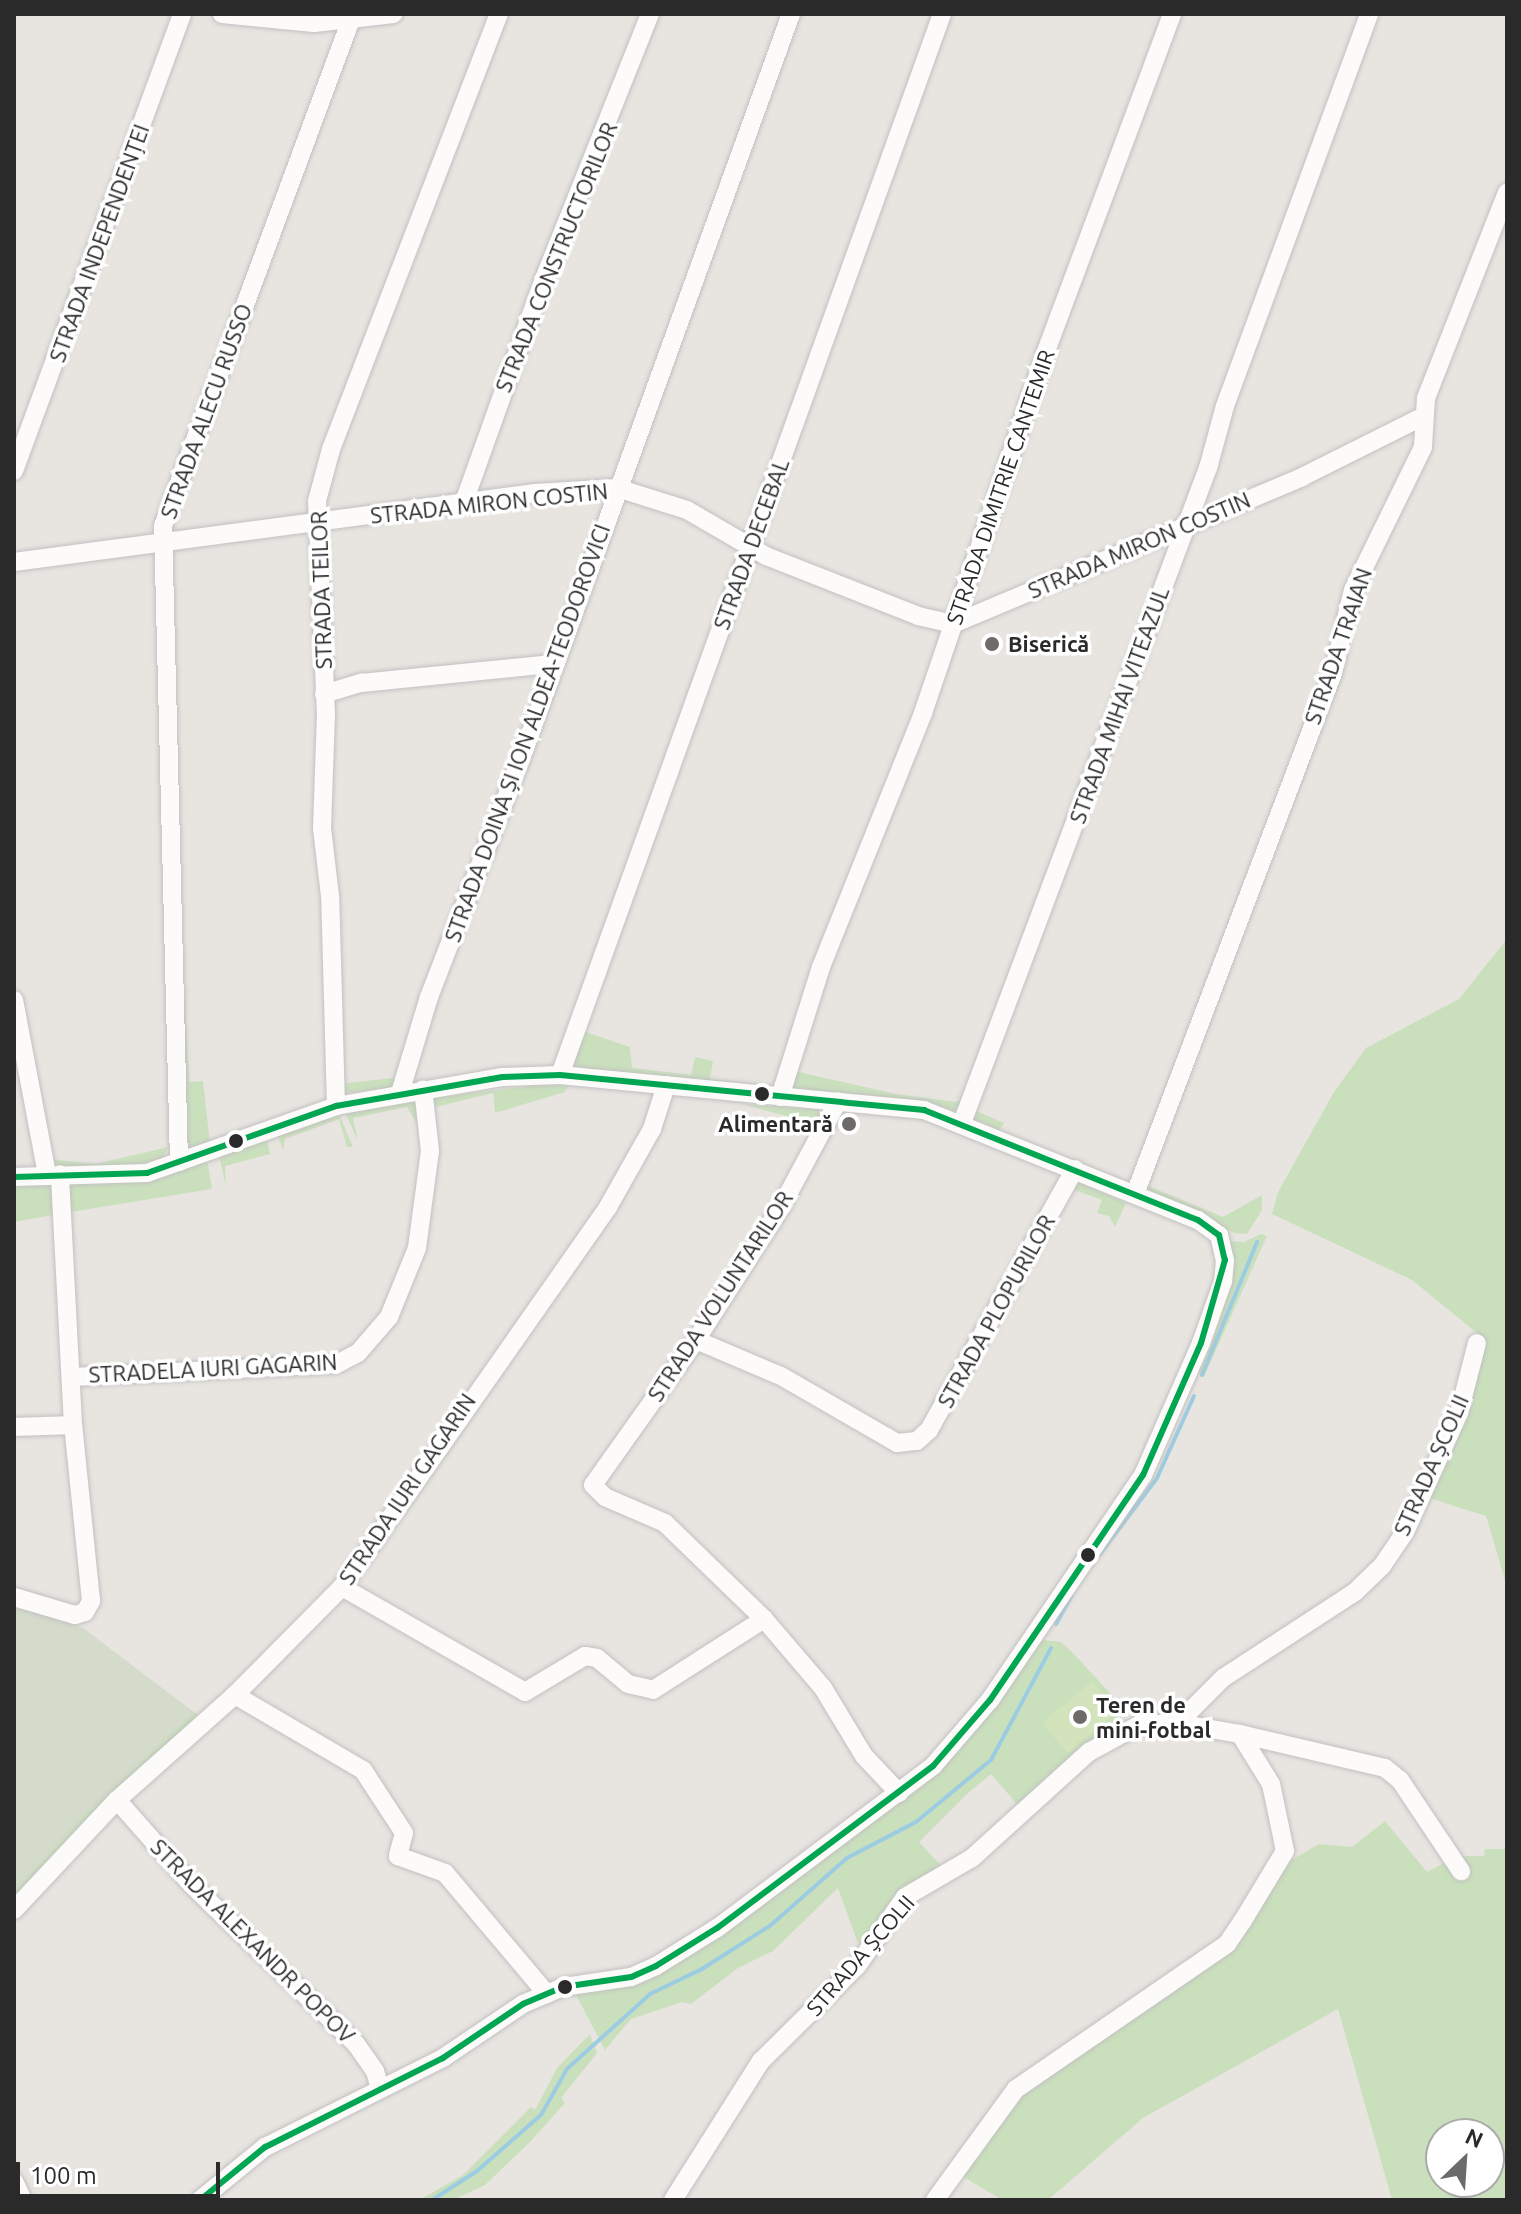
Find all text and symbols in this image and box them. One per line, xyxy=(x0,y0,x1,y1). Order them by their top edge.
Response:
street label: STRADA CONSTRUCTORILOR xyxy=(490,118,622,396)
street label: STRADA INDEPENDENȚEI xyxy=(44,120,154,366)
street label: STRADA ALECU RUSSO xyxy=(155,300,257,522)
street label: STRADA DIMITRIE CANTEMIR xyxy=(940,346,1060,628)
street label: STRADA DECEBAL xyxy=(708,455,794,633)
street label: STRADA MIRON COSTIN xyxy=(369,477,609,529)
street label: STRADA MIRON COSTIN xyxy=(1024,486,1254,604)
street label: STRADA TEILOR xyxy=(305,510,337,670)
street label: STRADA DOINA ȘI ION ALDEA-TEODOROVICI xyxy=(439,521,615,945)
street label: STRADA TRAIAN xyxy=(1299,564,1377,728)
street label: STRADA MIHAI VITEAZUL xyxy=(1064,583,1174,827)
place label: Biserică xyxy=(1008,631,1089,657)
marker: Biserică xyxy=(983,635,1001,653)
unlabelled marker xyxy=(754,1086,770,1102)
place label: Alimentară xyxy=(718,1111,833,1137)
marker: Alimentară xyxy=(840,1115,858,1133)
unlabelled marker xyxy=(228,1133,244,1149)
street label: STRADA VOLUNTARILOR xyxy=(642,1186,798,1406)
street label: STRADA PLOPURILOR xyxy=(932,1210,1060,1412)
street label: STRADELA IURI GAGARIN xyxy=(88,1348,338,1388)
street label: STRADA IURI GAGARIN xyxy=(333,1388,481,1590)
street label: STRADA ȘCOLII xyxy=(1388,1391,1474,1539)
unlabelled marker xyxy=(1080,1547,1096,1563)
place label: Teren de mini-fotbal xyxy=(1096,1691,1211,1742)
marker: Teren de mini-fotbal xyxy=(1071,1708,1089,1726)
street label: STRADA ALEXANDR POPOV xyxy=(146,1834,360,2048)
street label: STRADA ȘCOLII xyxy=(800,1889,920,2021)
unlabelled marker xyxy=(557,1979,573,1995)
north arrow xyxy=(1425,2118,1505,2198)
text: N xyxy=(1462,2123,1487,2152)
scale bar xyxy=(20,2146,224,2196)
text: 100 m xyxy=(30,2162,97,2189)

